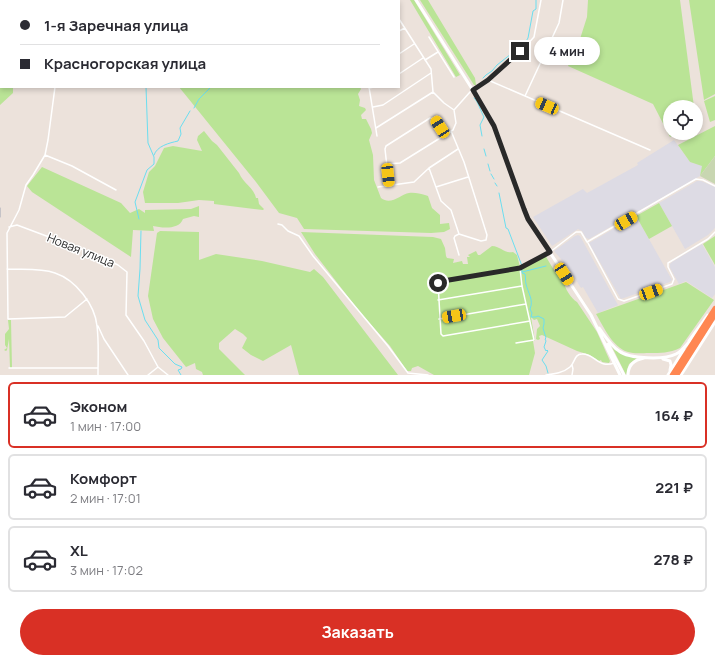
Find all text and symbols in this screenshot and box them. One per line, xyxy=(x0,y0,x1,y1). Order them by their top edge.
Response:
text: 1-я Заречная улица xyxy=(44,15,188,36)
callout: 4 мин xyxy=(534,37,600,65)
route end xyxy=(511,42,529,60)
text: 4 мин xyxy=(549,42,585,60)
text: Красногорская улица xyxy=(44,53,206,74)
car xyxy=(534,96,560,116)
map controls xyxy=(663,100,703,140)
button: locate xyxy=(663,100,703,140)
car xyxy=(428,114,452,140)
car xyxy=(381,162,395,188)
car xyxy=(613,210,639,232)
street label: Новая улица xyxy=(45,229,117,271)
car xyxy=(552,261,576,287)
route start xyxy=(429,274,447,292)
car xyxy=(638,282,664,302)
car xyxy=(441,308,467,324)
text: Эконом xyxy=(70,396,127,417)
icon: car xyxy=(22,397,58,433)
text: 164 ₽ xyxy=(655,405,693,426)
text: 1 мин · 17:00 xyxy=(70,417,141,435)
text: Комфорт xyxy=(70,468,137,489)
icon: car xyxy=(22,469,58,505)
text: 221 ₽ xyxy=(655,477,693,498)
text: 2 мин · 17:01 xyxy=(70,489,141,507)
text: XL xyxy=(70,540,88,561)
icon: car xyxy=(22,541,58,577)
text: 278 ₽ xyxy=(654,549,693,570)
text: 3 мин · 17:02 xyxy=(70,561,143,579)
button: Заказать xyxy=(20,609,695,655)

